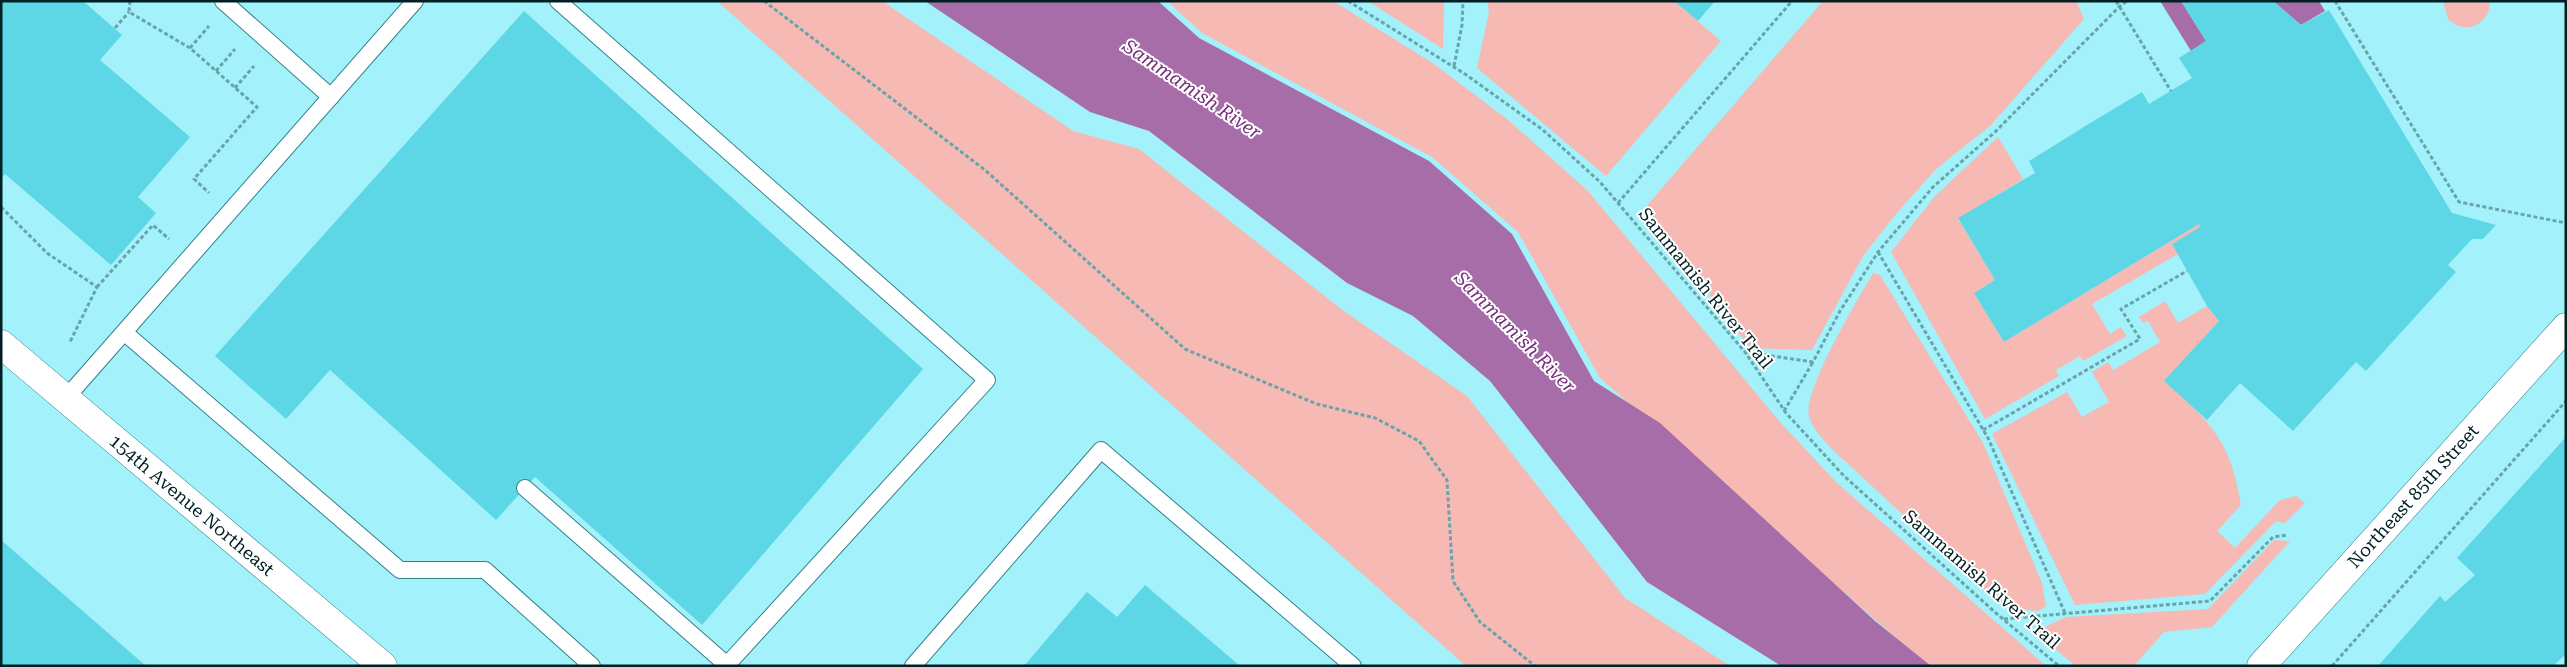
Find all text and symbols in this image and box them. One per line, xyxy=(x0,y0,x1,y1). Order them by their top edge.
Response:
water label: Sammamish River xyxy=(1118,34,1266,144)
street label: Sammamish River Trail xyxy=(1635,203,1778,373)
water label: Sammamish River xyxy=(1449,266,1580,397)
street label: Northeast 85th Street xyxy=(2343,420,2483,572)
street label: 154th Avenue Northeast xyxy=(105,430,279,580)
street label: Sammamish River Trail xyxy=(1899,505,2065,653)

